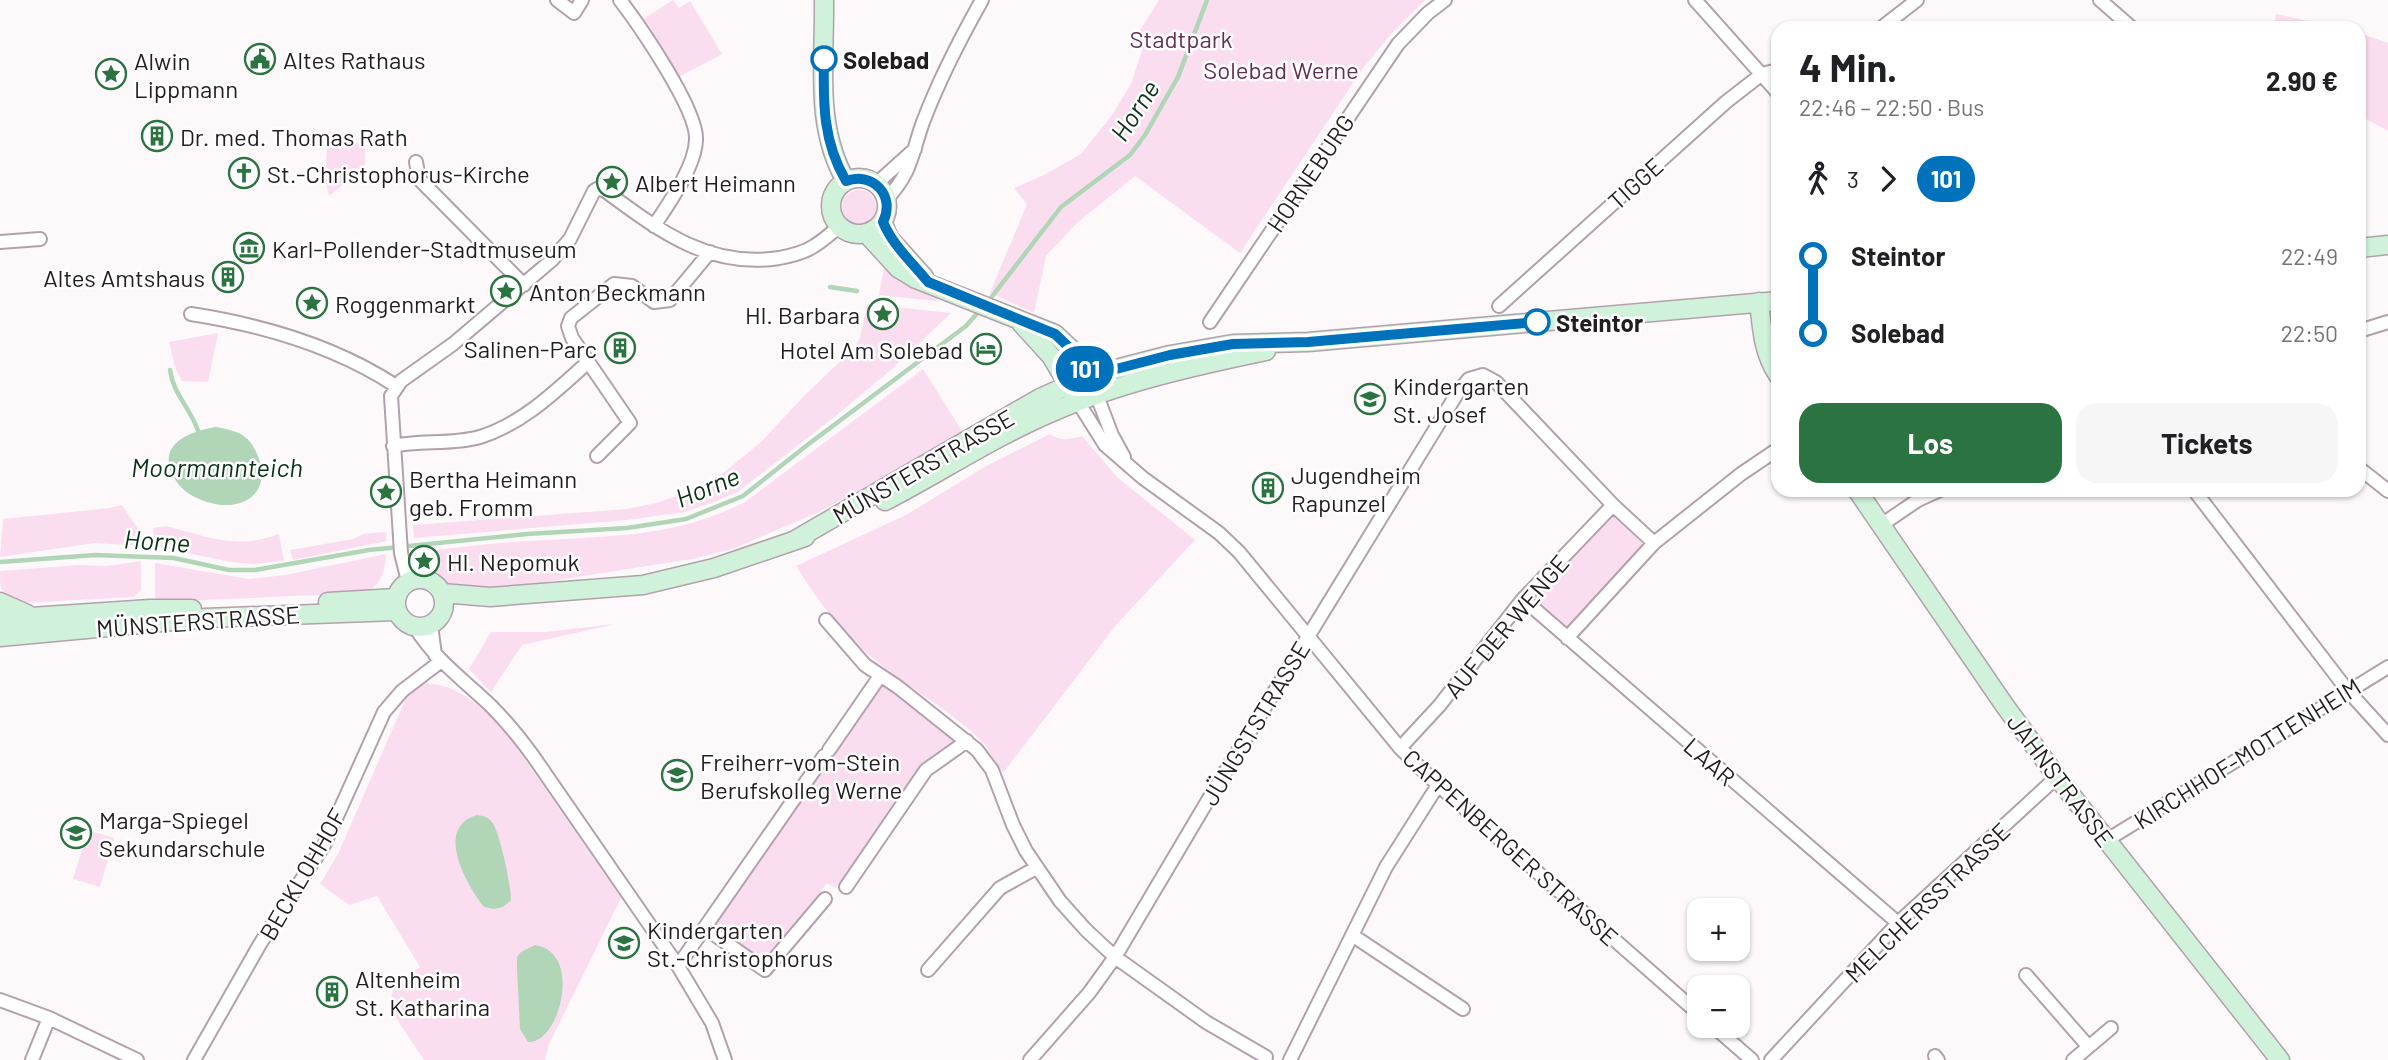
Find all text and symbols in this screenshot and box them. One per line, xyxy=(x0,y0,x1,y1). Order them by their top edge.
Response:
park label: Stadtpark xyxy=(1129,24,1233,53)
public building icon: Altes Rathaus xyxy=(243,42,277,76)
text: 4 Min. xyxy=(1799,44,1897,90)
place label: Altes Rathaus xyxy=(283,45,426,74)
place label: Solebad xyxy=(843,45,929,74)
place label: Alwin Lippmann xyxy=(134,46,238,103)
marker: Solebad xyxy=(811,46,837,72)
park label: Solebad Werne xyxy=(1203,55,1359,84)
place icon: Alwin Lippmann xyxy=(94,57,128,91)
text: 2.90 € xyxy=(2266,65,2338,96)
water label: Horne xyxy=(1103,74,1165,146)
text: 22:46 – 22:50 · Bus xyxy=(1799,93,1984,121)
street label: HORNEBURG xyxy=(1260,109,1360,237)
building icon: Dr. med. Thomas Rath xyxy=(140,119,174,153)
place label: Dr. med. Thomas Rath xyxy=(180,122,408,151)
street label: TIGGE xyxy=(1602,151,1668,215)
church icon: St.-Christophorus-Kirche xyxy=(227,156,261,190)
place label: St.-Christophorus-Kirche xyxy=(267,159,530,188)
icon: walk xyxy=(1799,160,1837,198)
icon: forward xyxy=(1869,160,1907,198)
text: 101 xyxy=(1931,164,1961,193)
place icon: Albert Heimann xyxy=(595,165,629,199)
text: 3 xyxy=(1847,165,1859,193)
place label: Albert Heimann xyxy=(635,168,796,197)
museum icon: Karl-Pollender-Stadtmuseum xyxy=(232,231,266,265)
place label: Karl-Pollender-Stadtmuseum xyxy=(272,234,577,263)
text: Steintor xyxy=(1851,240,1945,271)
text: 22:49 xyxy=(2281,242,2338,270)
building icon: Altes Amtshaus xyxy=(211,260,245,294)
place label: Altes Amtshaus xyxy=(43,263,205,292)
place icon: Anton Beckmann xyxy=(489,274,523,308)
place label: Anton Beckmann xyxy=(529,277,706,306)
place icon: Roggenmarkt xyxy=(295,286,329,320)
place label: Roggenmarkt xyxy=(335,289,476,318)
place icon: Hl. Barbara xyxy=(866,297,900,331)
place label: Hl. Barbara xyxy=(745,300,860,329)
place label: Steintor xyxy=(1556,308,1643,337)
marker: Steintor xyxy=(1524,309,1550,335)
text: Solebad xyxy=(1851,317,1945,348)
text: 22:50 xyxy=(2281,319,2338,347)
building icon: Salinen-Parc xyxy=(603,331,637,365)
hotel icon: Hotel Am Solebad xyxy=(969,332,1003,366)
place label: Salinen-Parc xyxy=(464,334,597,363)
place label: Hotel Am Solebad xyxy=(780,335,963,364)
line badge: 101 xyxy=(1045,346,1125,392)
text: 101 xyxy=(1070,354,1100,383)
place label: Kindergarten St. Josef xyxy=(1393,371,1529,428)
school or university icon: Kindergarten St. Josef xyxy=(1353,382,1387,416)
street label: MÜNSTERSTRASSE xyxy=(827,402,1019,530)
button: Los xyxy=(1799,403,2062,483)
button: Tickets xyxy=(2076,403,2338,483)
water label: Moormannteich xyxy=(131,451,303,482)
water label: Horne xyxy=(670,459,744,513)
place label: Jugendheim Rapunzel xyxy=(1291,460,1421,517)
place label: Bertha Heimann geb. Fromm xyxy=(409,464,577,521)
building icon: Jugendheim Rapunzel xyxy=(1251,471,1285,505)
place icon: Bertha Heimann geb. Fromm xyxy=(369,475,403,509)
water label: Horne xyxy=(123,522,191,558)
place icon: Hl. Nepomuk xyxy=(407,544,441,578)
place label: Hl. Nepomuk xyxy=(447,547,580,576)
street label: AUF DER WENGE xyxy=(1438,549,1574,703)
street label: MÜNSTERSTRASSE xyxy=(95,599,301,643)
street label: JÜNGSTSTRASSE xyxy=(1195,636,1315,810)
street label: KIRCHHOF-MOTTENHEIM xyxy=(2128,671,2366,835)
street label: JAHNSTRASSE xyxy=(2002,708,2120,852)
street label: LAAR xyxy=(1678,731,1742,791)
street label: CAPPENBERGER STRASSE xyxy=(1397,743,1625,951)
place label: Freiherr-vom-Stein Berufskolleg Werne xyxy=(700,747,902,804)
school or university icon: Freiherr-vom-Stein Berufskolleg Werne xyxy=(660,758,694,792)
street label: BECKLOHHOF xyxy=(253,803,352,945)
place label: Marga-Spiegel Sekundarschule xyxy=(99,805,266,862)
school or university icon: Marga-Spiegel Sekundarschule xyxy=(59,816,93,850)
street label: MELCHERSSTRASSE xyxy=(1839,816,2015,988)
map controls xyxy=(1687,898,1750,1038)
button: + xyxy=(1687,898,1750,961)
place label: Kindergarten St.-Christophorus xyxy=(647,915,833,972)
school or university icon: Kindergarten St.-Christophorus xyxy=(607,926,641,960)
place label: Altenheim St. Katharina xyxy=(355,964,490,1021)
building icon: Altenheim St. Katharina xyxy=(315,975,349,1009)
button: − xyxy=(1687,975,1750,1038)

